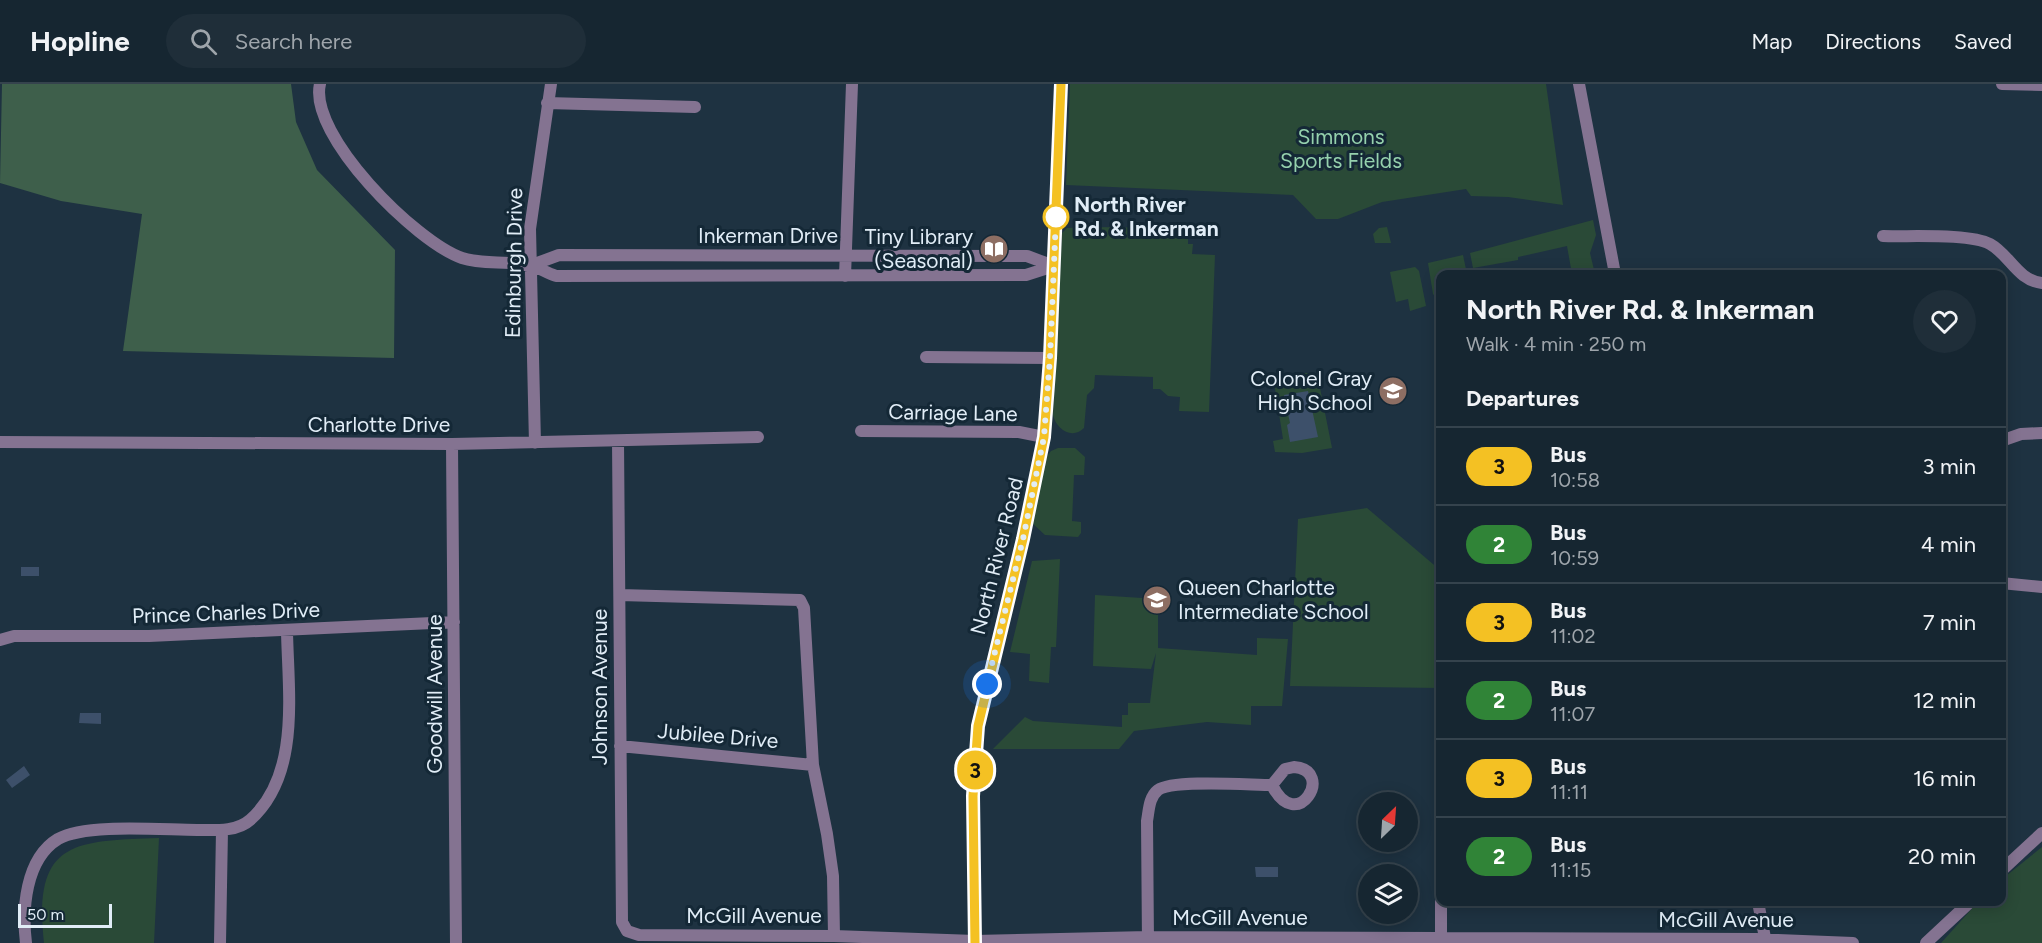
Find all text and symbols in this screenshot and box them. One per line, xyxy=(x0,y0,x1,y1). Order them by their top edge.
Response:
search box xyxy=(166,14,586,68)
text: Hopline xyxy=(30,24,130,58)
icon: search xyxy=(187,25,220,58)
text: Search here xyxy=(235,28,352,55)
text: Map xyxy=(1751,29,1792,54)
text: Directions xyxy=(1825,29,1921,54)
text: Saved xyxy=(1954,29,2012,54)
park label: Simmons Sports Fields xyxy=(1280,124,1402,173)
street label: Edinburgh Drive xyxy=(500,188,527,338)
place label: North River Rd. & Inkerman xyxy=(1074,192,1219,241)
marker: North River Rd. & Inkerman xyxy=(1043,204,1069,230)
street label: Inkerman Drive xyxy=(698,223,838,248)
place label: Tiny Library (Seasonal) xyxy=(865,224,973,273)
library icon: Tiny Library (Seasonal) xyxy=(978,233,1010,265)
button: heart xyxy=(1913,290,1976,353)
text: North River Rd. & Inkerman xyxy=(1466,292,1815,326)
text: Walk · 4 min · 250 m xyxy=(1466,332,1646,356)
place label: Colonel Gray High School xyxy=(1250,366,1372,415)
school or university icon: Colonel Gray High School xyxy=(1377,375,1409,407)
text: Departures xyxy=(1466,385,1579,412)
street label: Carriage Lane xyxy=(888,399,1018,426)
street label: Charlotte Drive xyxy=(308,412,450,437)
text: Bus xyxy=(1550,441,1586,468)
text: 3 min xyxy=(1922,453,1976,480)
text: 3 xyxy=(1493,454,1505,479)
text: 10:58 xyxy=(1550,468,1600,492)
street label: North River Road xyxy=(965,475,1028,637)
text: Bus xyxy=(1550,519,1586,546)
text: 4 min xyxy=(1921,531,1976,558)
text: 2 xyxy=(1493,532,1505,557)
text: 10:59 xyxy=(1550,546,1599,570)
place label: Queen Charlotte Intermediate School xyxy=(1178,575,1369,624)
school or university icon: Queen Charlotte Intermediate School xyxy=(1141,584,1173,616)
street label: Prince Charles Drive xyxy=(132,597,320,628)
text: Bus xyxy=(1550,597,1586,624)
street label: Johnson Avenue xyxy=(587,609,612,765)
text: 7 min xyxy=(1923,609,1976,636)
text: 3 xyxy=(1493,610,1505,635)
street label: Goodwill Avenue xyxy=(422,614,447,774)
text: 11:02 xyxy=(1550,624,1596,648)
your location xyxy=(972,669,1002,699)
text: Bus xyxy=(1550,675,1586,702)
text: 12 min xyxy=(1913,687,1976,714)
text: 2 xyxy=(1493,688,1505,713)
text: 11:07 xyxy=(1550,702,1595,726)
street label: Jubilee Drive xyxy=(657,718,779,753)
line badge: 3 xyxy=(956,750,994,790)
text: Bus xyxy=(1550,753,1586,780)
text: 3 xyxy=(969,758,981,783)
text: 16 min xyxy=(1913,765,1976,792)
text: 3 xyxy=(1493,766,1505,791)
text: 11:11 xyxy=(1550,780,1588,804)
north arrow xyxy=(1358,792,1418,852)
map controls xyxy=(1358,792,1418,924)
text: Bus xyxy=(1550,831,1586,858)
text: 20 min xyxy=(1908,843,1976,870)
text: 2 xyxy=(1493,844,1505,869)
text: 11:15 xyxy=(1550,858,1591,882)
button: layers xyxy=(1358,864,1418,924)
scale bar xyxy=(18,901,112,928)
street label: McGill Avenue xyxy=(686,903,822,928)
text: 50 m xyxy=(27,905,64,924)
street label: McGill Avenue xyxy=(1172,905,1308,930)
street label: McGill Avenue xyxy=(1658,907,1794,932)

